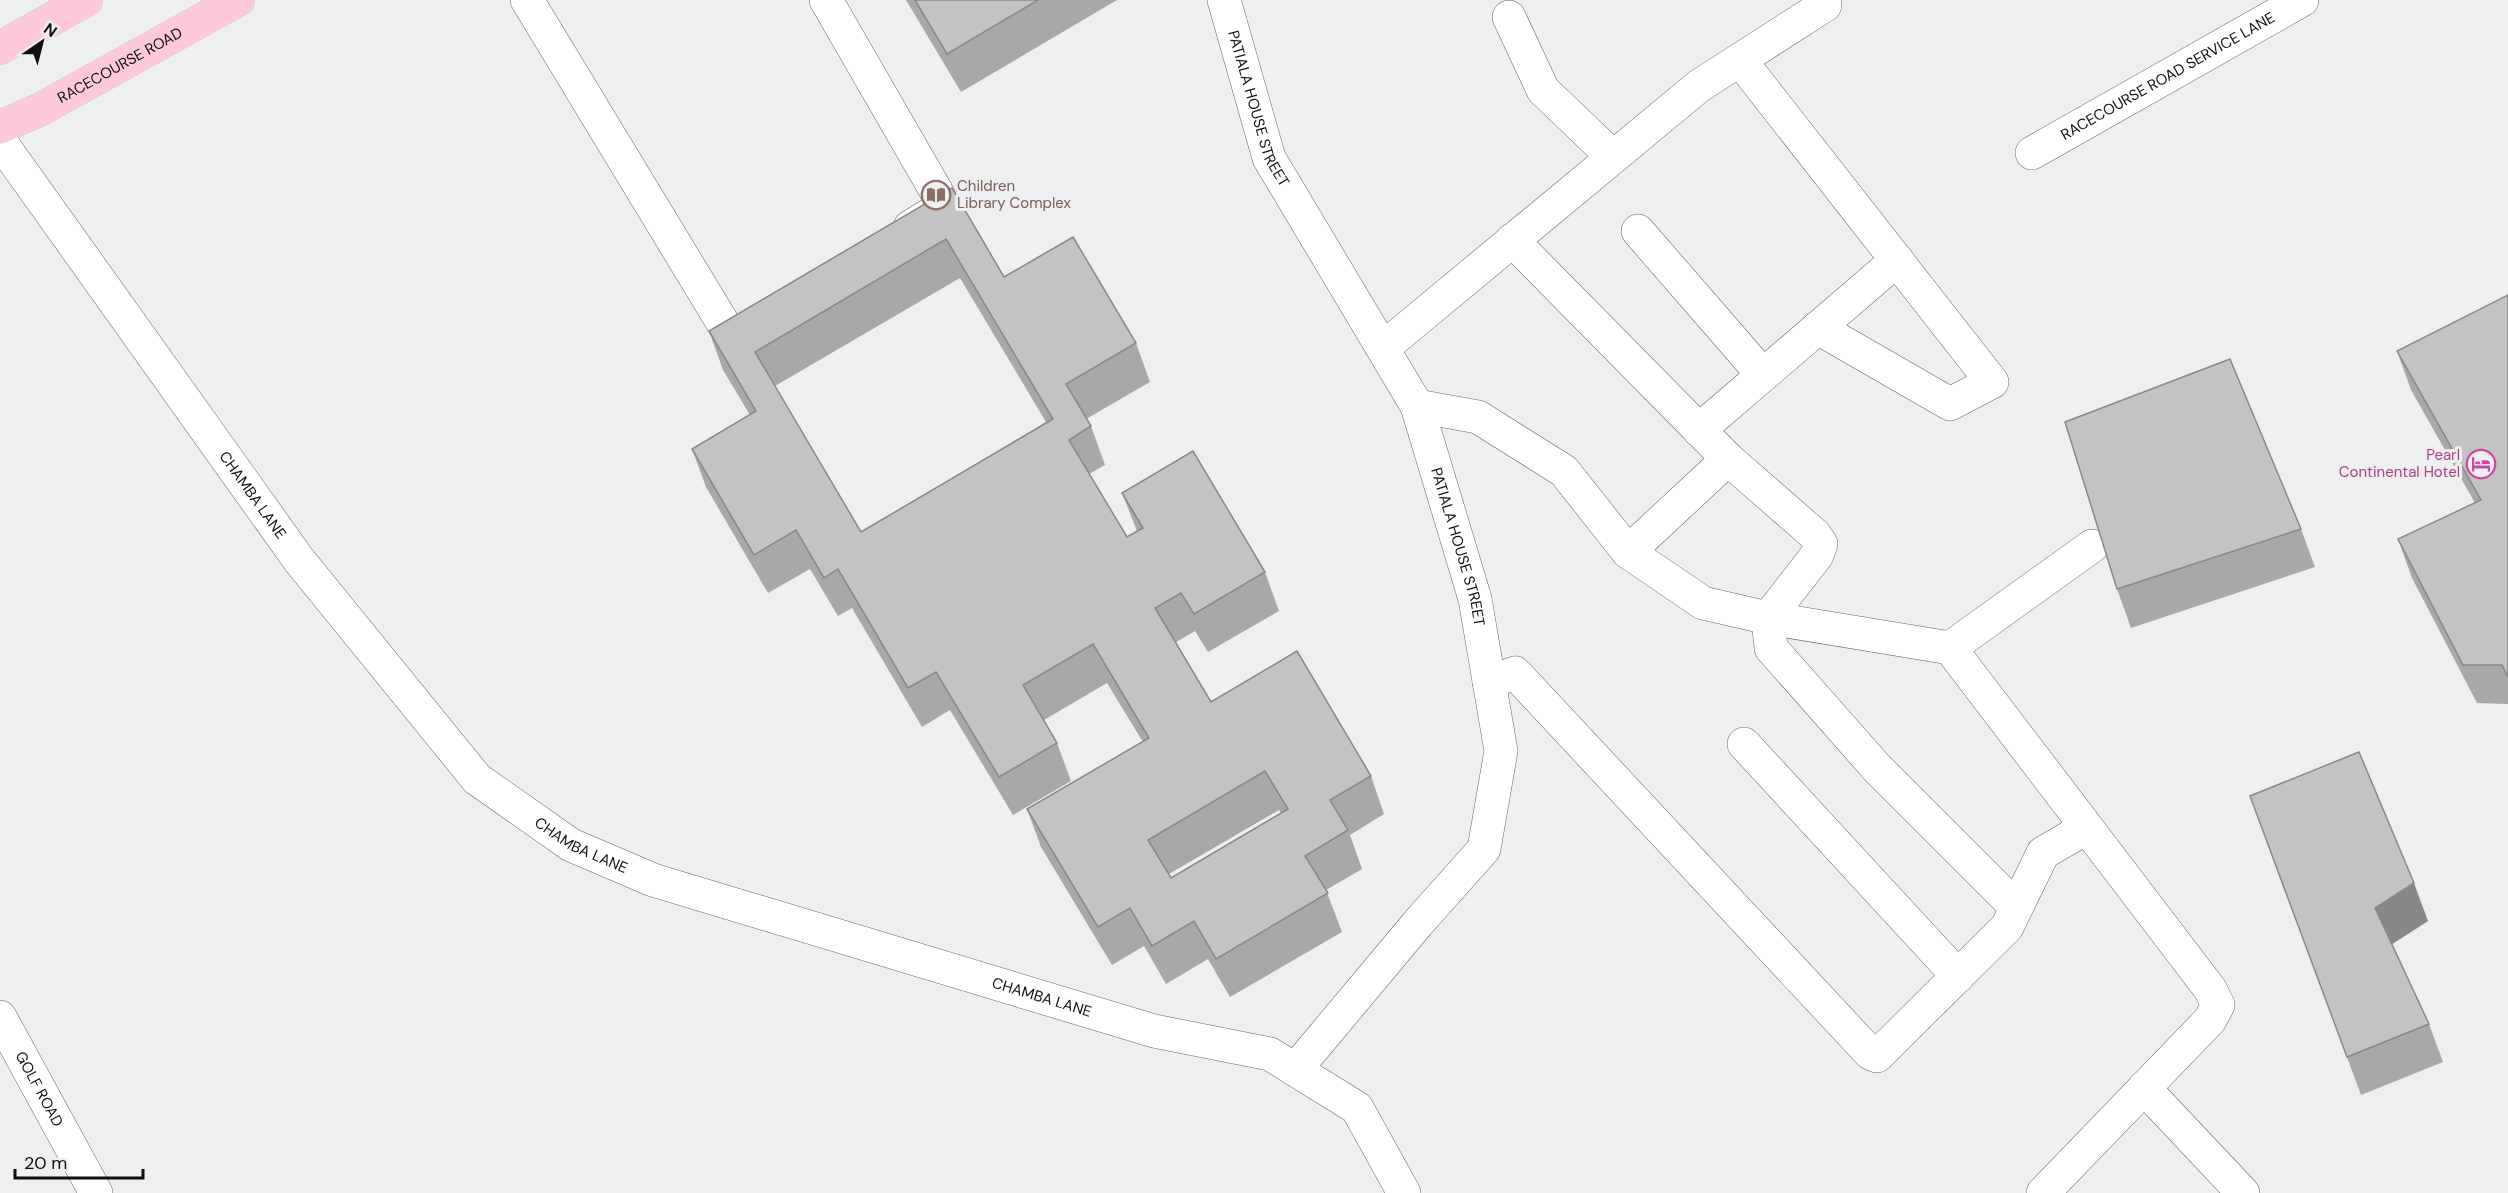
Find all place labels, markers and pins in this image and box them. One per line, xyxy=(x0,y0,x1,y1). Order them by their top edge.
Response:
place label: Children Library Complex xyxy=(957,176,1071,213)
library icon: Children Library Complex xyxy=(920,179,952,211)
place label: Pearl Continental Hotel xyxy=(2339,445,2460,482)
hotel icon: Pearl Continental Hotel xyxy=(2465,448,2497,480)

